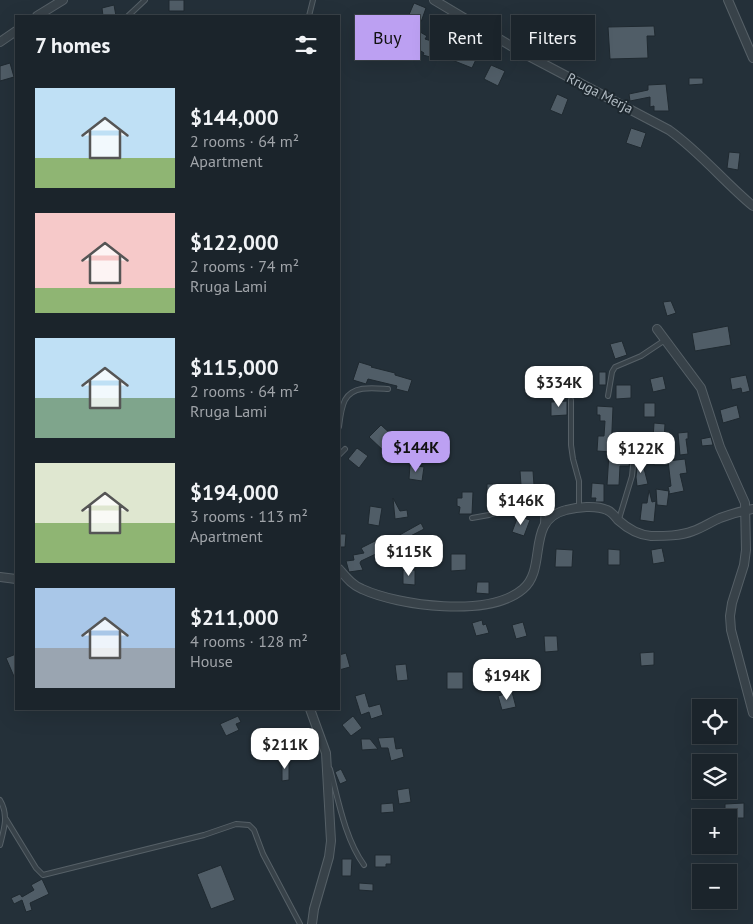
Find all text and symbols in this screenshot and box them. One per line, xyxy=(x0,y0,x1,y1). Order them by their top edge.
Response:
chip: Buy xyxy=(355,15,420,60)
chip: Rent xyxy=(430,15,501,60)
chip: Filters xyxy=(511,15,595,60)
icon: filters xyxy=(292,31,320,59)
text: 7 homes xyxy=(35,32,110,59)
street label: Rruga Merja xyxy=(564,69,636,117)
text: $144,000 xyxy=(190,104,279,131)
icon: home xyxy=(75,108,135,168)
text: 2 rooms · 64 m² xyxy=(190,131,299,151)
text: Apartment xyxy=(190,151,263,171)
text: $122,000 xyxy=(190,229,279,256)
icon: home xyxy=(75,233,135,293)
text: 2 rooms · 74 m² xyxy=(190,256,299,276)
text: Rruga Lami xyxy=(190,276,267,296)
text: $115,000 xyxy=(190,354,279,381)
icon: home xyxy=(75,358,135,418)
pin: $334K xyxy=(524,366,594,408)
text: $334K xyxy=(536,372,582,392)
text: 2 rooms · 64 m² xyxy=(190,381,299,401)
text: Rruga Lami xyxy=(190,401,267,421)
pin: $144K xyxy=(381,430,451,473)
pin: $122K xyxy=(606,432,676,474)
text: $144K xyxy=(393,437,439,457)
text: $122K xyxy=(618,438,664,458)
text: $194,000 xyxy=(190,479,279,506)
icon: home xyxy=(75,483,135,543)
pin: $146K xyxy=(486,484,556,526)
text: $146K xyxy=(498,490,544,510)
text: 3 rooms · 113 m² xyxy=(190,506,308,526)
text: Apartment xyxy=(190,526,263,546)
pin: $115K xyxy=(374,534,444,577)
text: $115K xyxy=(386,541,432,561)
text: $211,000 xyxy=(190,604,279,631)
icon: home xyxy=(75,608,135,668)
text: 4 rooms · 128 m² xyxy=(190,631,308,651)
text: House xyxy=(190,651,233,671)
pin: $194K xyxy=(472,658,542,701)
text: $194K xyxy=(484,665,530,685)
map controls xyxy=(692,699,737,909)
button: locate xyxy=(692,699,737,744)
pin: $211K xyxy=(250,728,320,770)
text: $211K xyxy=(262,734,308,754)
button: layers xyxy=(692,754,737,799)
button: + xyxy=(692,809,737,854)
button: − xyxy=(692,864,737,909)

